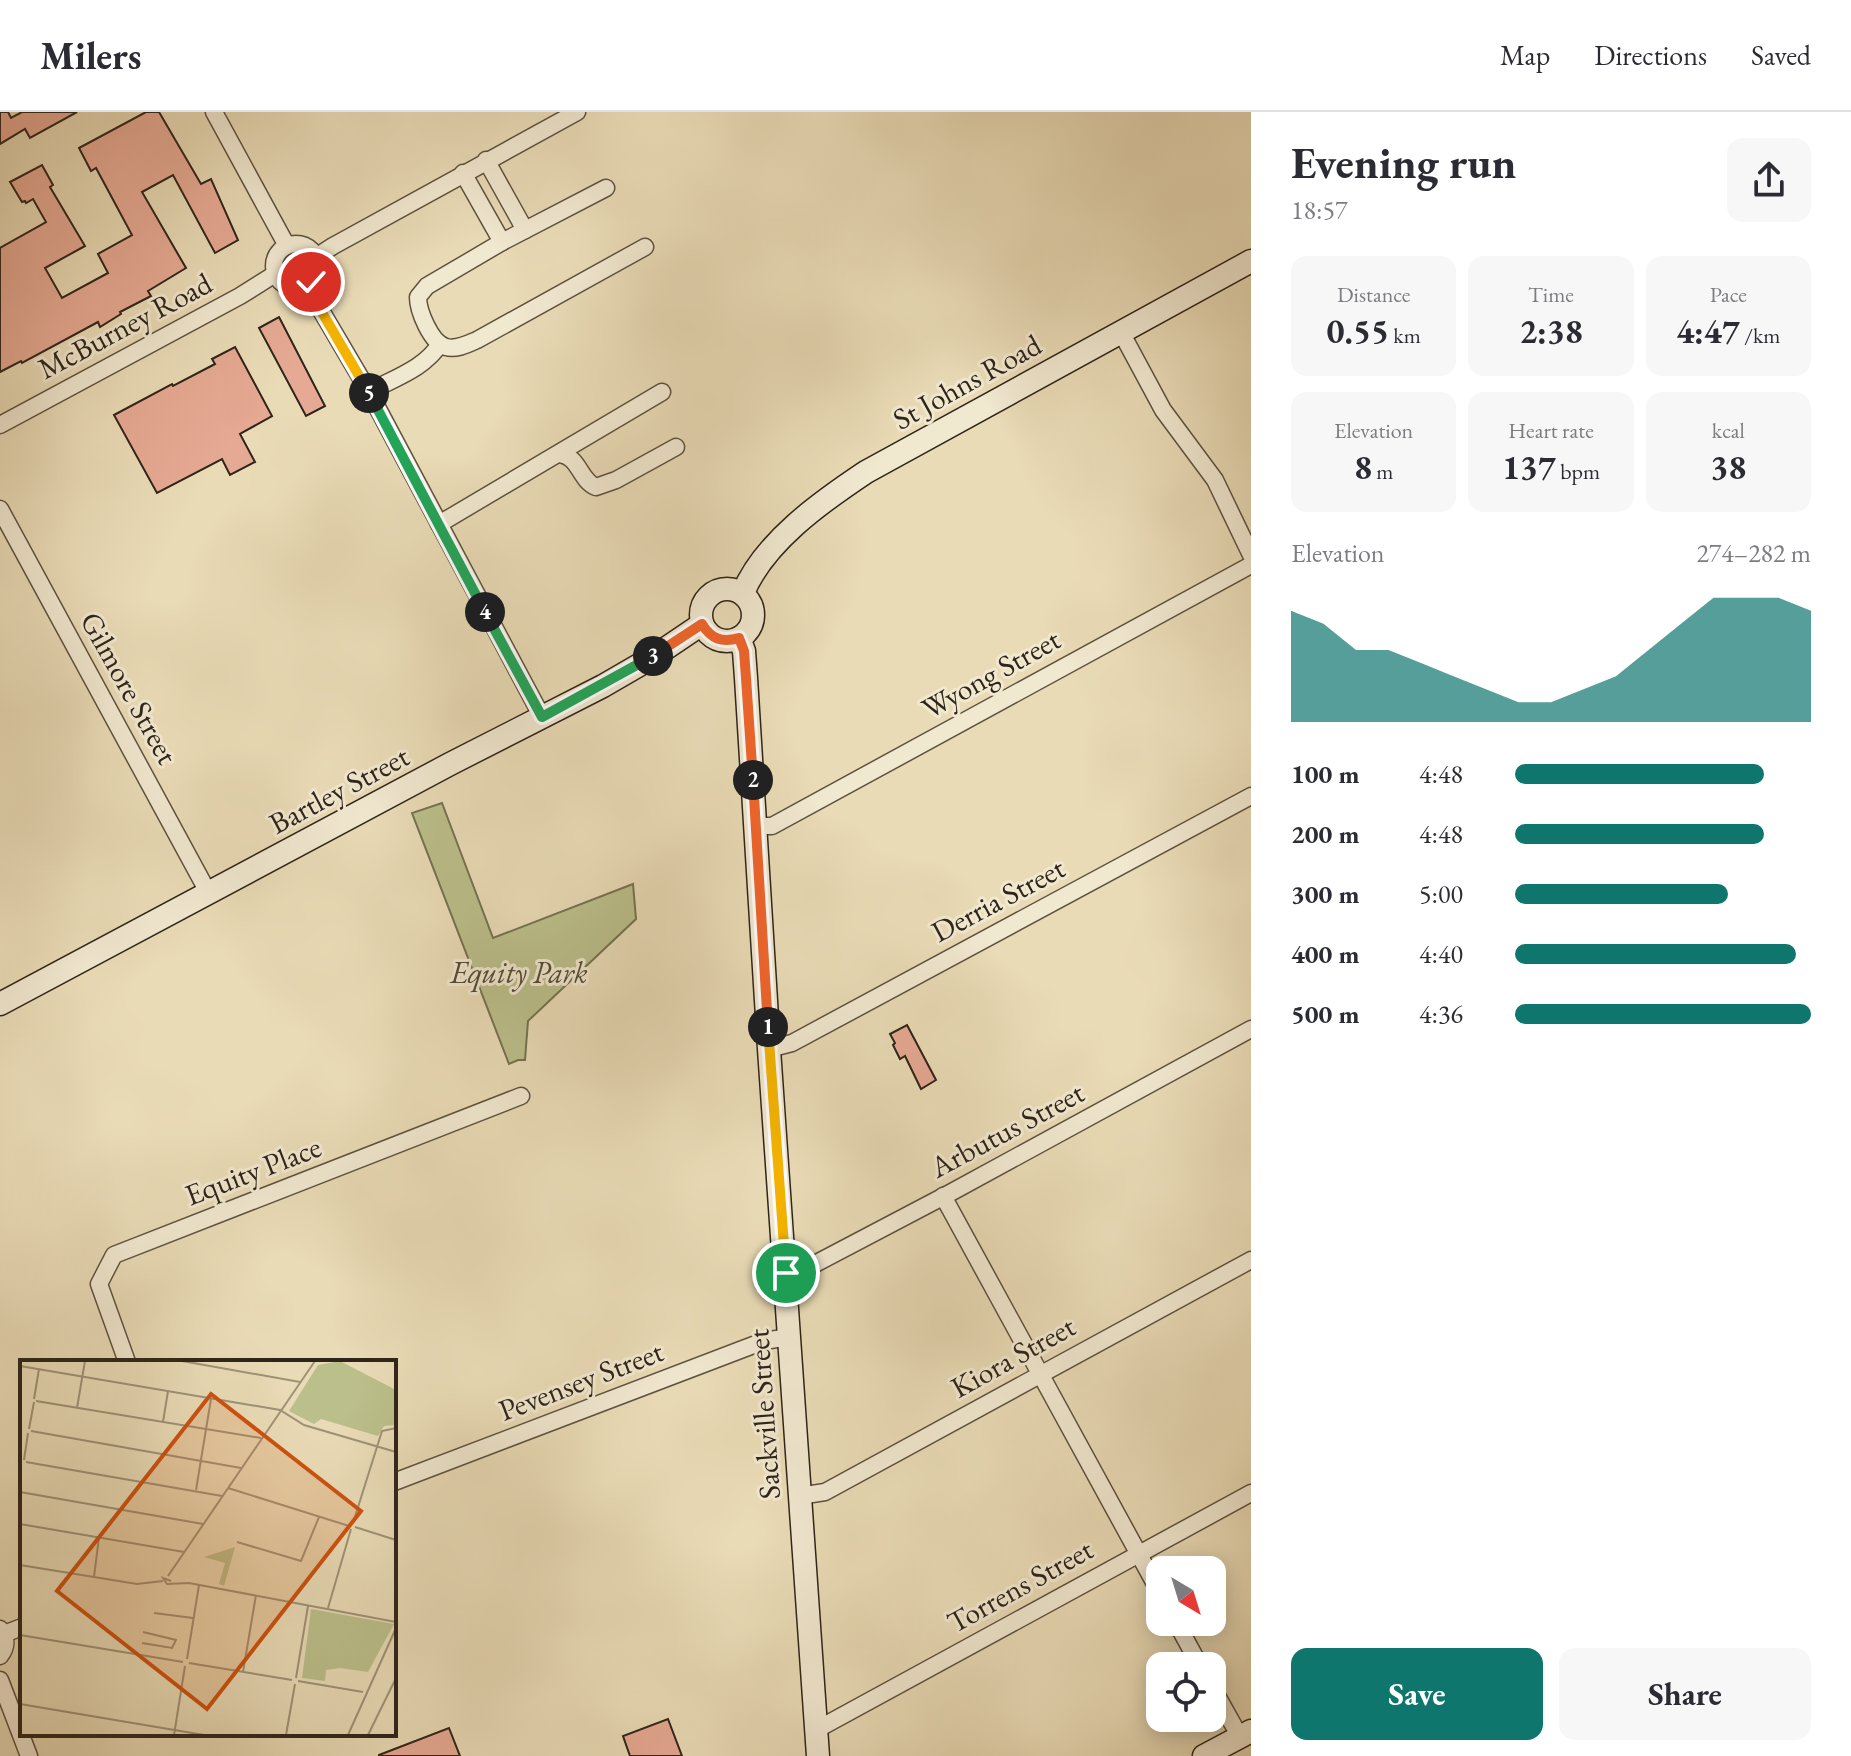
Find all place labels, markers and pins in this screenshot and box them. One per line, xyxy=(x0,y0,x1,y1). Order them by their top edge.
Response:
pin xyxy=(277,248,345,316)
pin: 5 xyxy=(349,373,389,413)
pin: 4 xyxy=(465,592,505,632)
pin: 3 xyxy=(633,636,673,676)
pin: 2 xyxy=(733,760,773,800)
pin: 1 xyxy=(748,1007,788,1047)
pin xyxy=(752,1239,820,1307)

